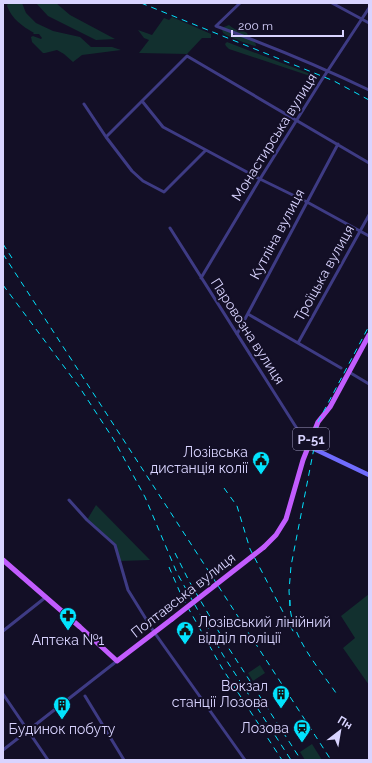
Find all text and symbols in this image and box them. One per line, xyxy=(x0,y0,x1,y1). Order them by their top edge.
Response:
scale bar xyxy=(232,12,343,38)
text: 200 m xyxy=(238,19,273,33)
street label: Монастирська вулиця xyxy=(228,70,320,204)
street label: Кутліна вулиця xyxy=(247,186,307,282)
street label: Троїцька вулиця xyxy=(291,222,357,324)
street label: Паровозна вулиця xyxy=(208,275,288,387)
road number: Р-51 xyxy=(293,428,329,450)
place label: Лозівська дистанція колії xyxy=(150,444,248,476)
public building icon: Лозівська дистанція колії xyxy=(251,450,271,475)
street label: Полтавська вулиця xyxy=(128,549,238,641)
pharmacy icon: Аптека №1 xyxy=(58,606,78,631)
place label: Лозівський лінійний відділ поліції xyxy=(198,614,331,646)
public building icon: Лозівський лінійний відділ поліції xyxy=(175,620,195,645)
place label: Аптека №1 xyxy=(32,632,104,648)
place label: Вокзал станції Лозова xyxy=(172,678,268,710)
building icon: Вокзал станції Лозова xyxy=(271,684,291,709)
building icon: Будинок побуту xyxy=(52,695,72,720)
north arrow xyxy=(320,711,360,751)
text: Пн xyxy=(335,714,355,732)
station icon: Лозова xyxy=(292,718,312,743)
place label: Лозова xyxy=(241,720,289,736)
place label: Будинок побуту xyxy=(9,721,116,737)

